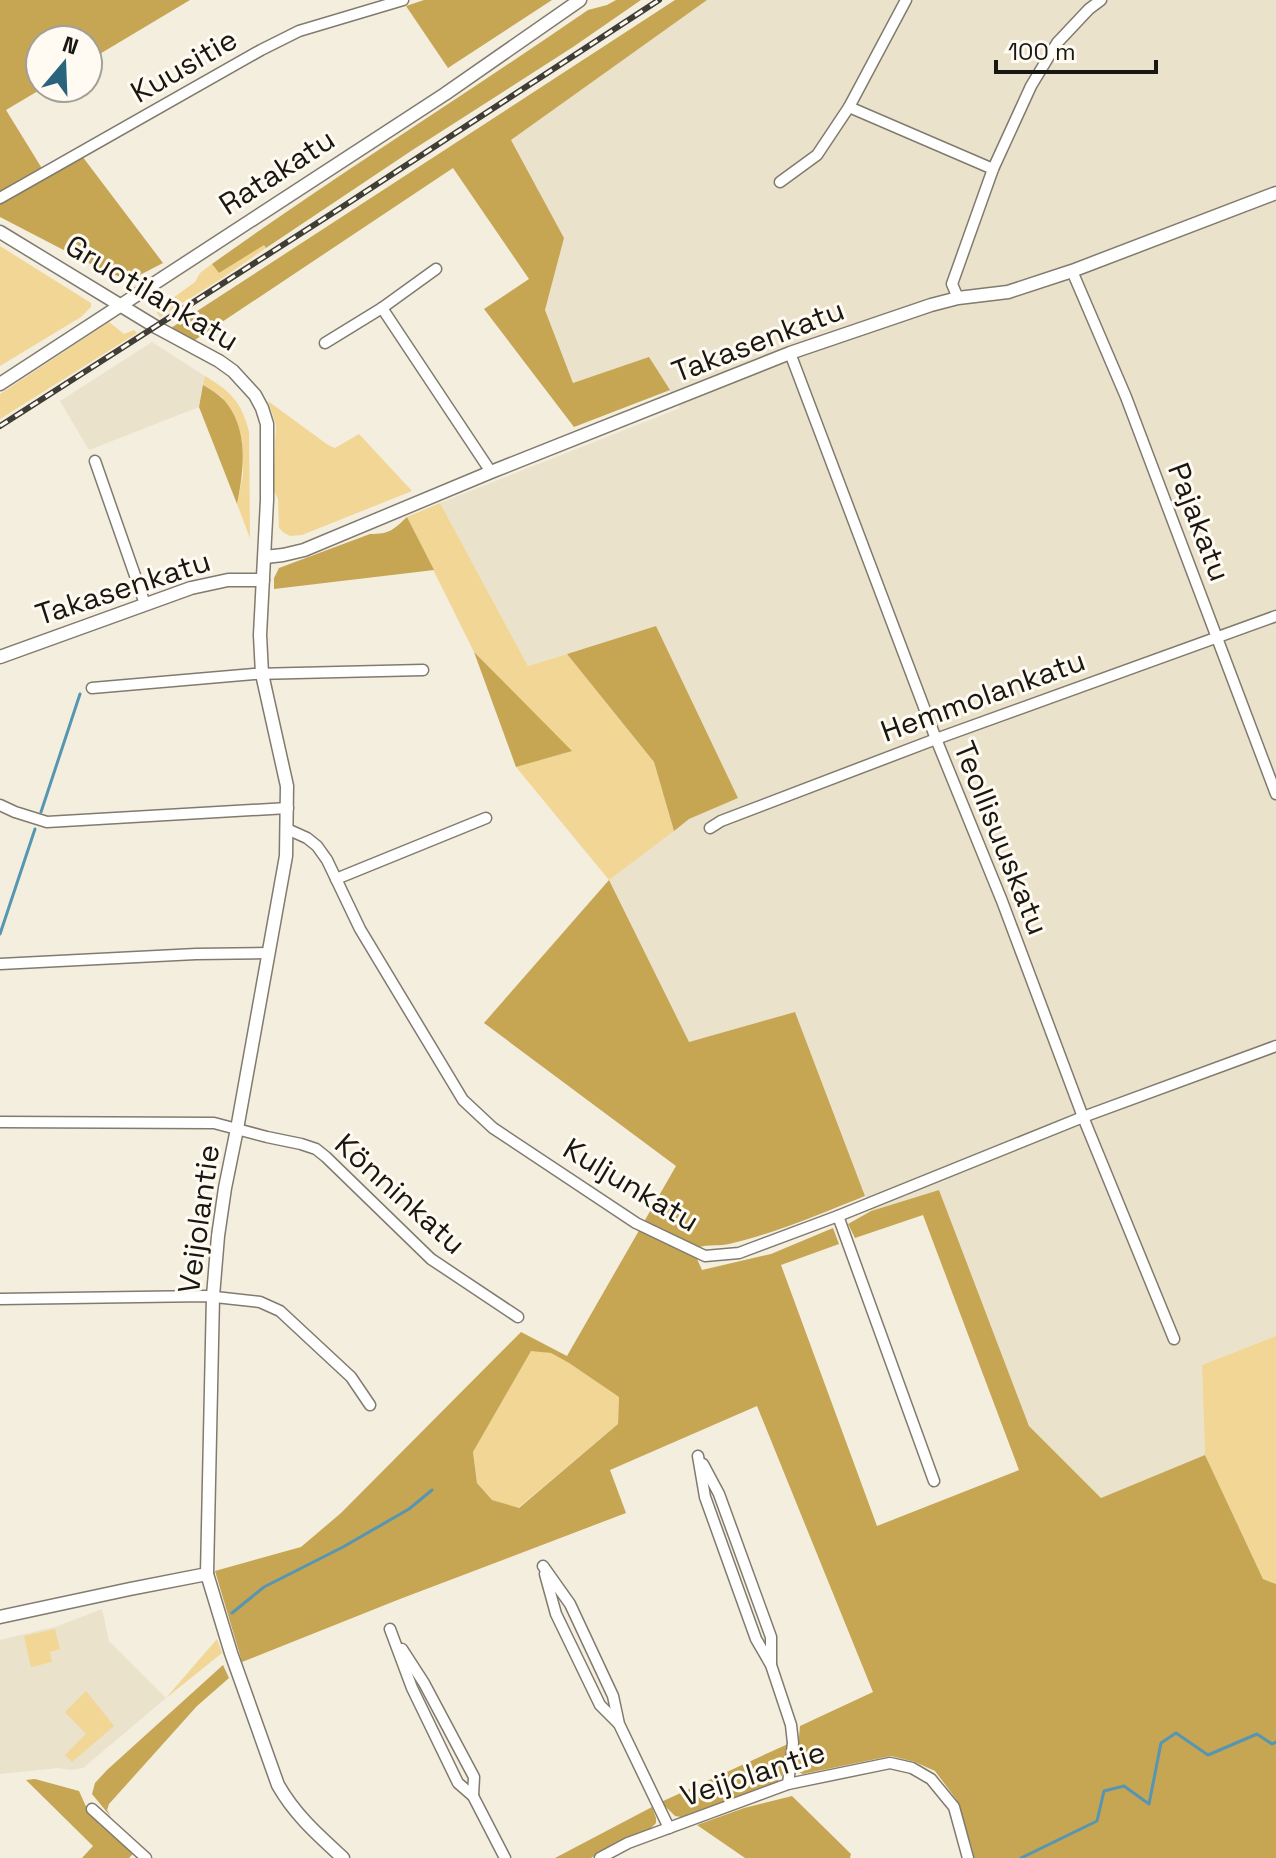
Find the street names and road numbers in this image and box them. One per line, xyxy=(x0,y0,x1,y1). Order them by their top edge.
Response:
street label: Kuusitie xyxy=(123,19,244,112)
street label: Ratakatu xyxy=(211,120,342,223)
street label: Gruotilankatu xyxy=(58,225,246,360)
street label: Takasenkatu xyxy=(666,290,849,391)
street label: Pajakatu xyxy=(1159,457,1240,587)
street label: Takasenkatu xyxy=(31,541,215,634)
street label: Hemmolankatu xyxy=(875,640,1090,751)
street label: Teollisuuskatu xyxy=(945,735,1058,940)
street label: Könninkatu xyxy=(327,1125,474,1263)
street label: Kuljunkatu xyxy=(556,1129,707,1240)
street label: Veijolantie xyxy=(169,1142,228,1296)
street label: Veijolantie xyxy=(675,1732,830,1815)

